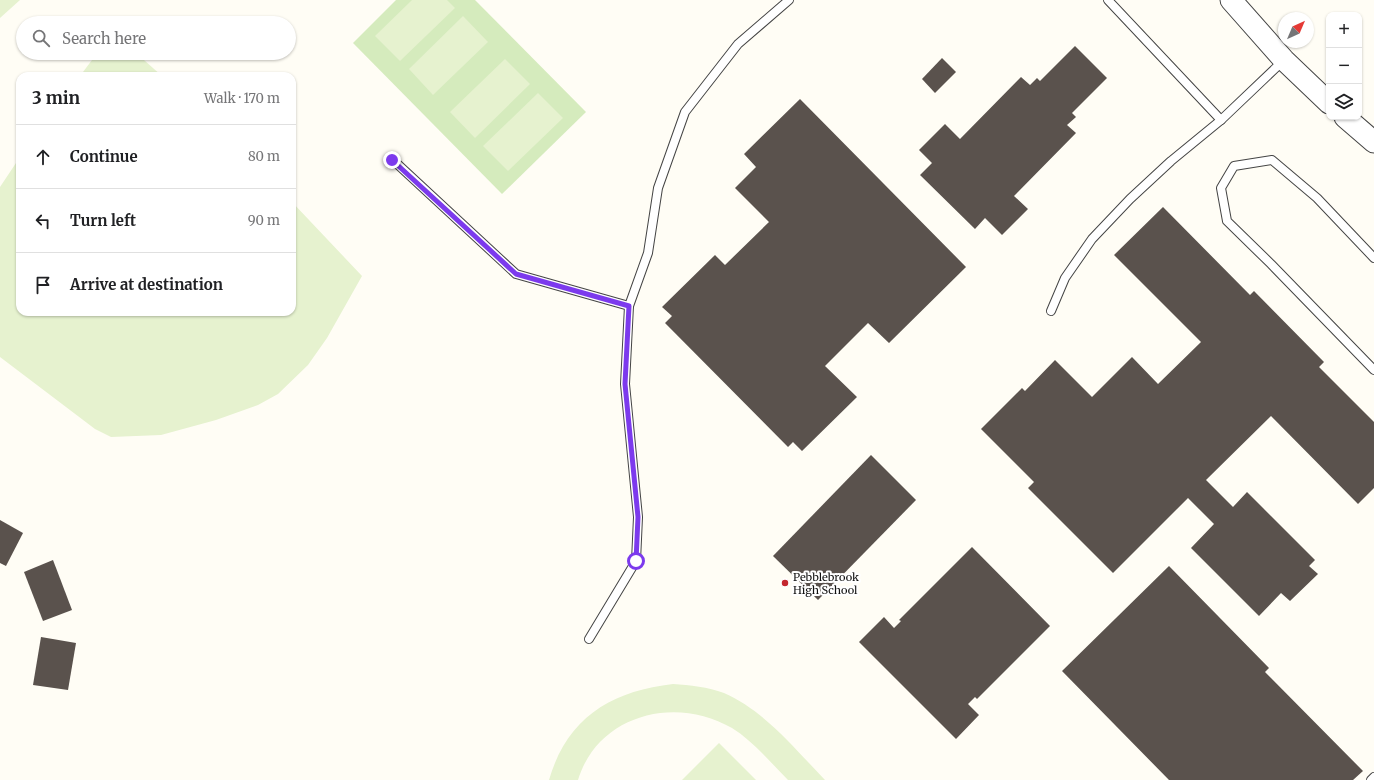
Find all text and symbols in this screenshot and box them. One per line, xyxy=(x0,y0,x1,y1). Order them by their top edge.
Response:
north arrow xyxy=(1278,12,1314,48)
map controls xyxy=(1326,12,1362,120)
button: + xyxy=(1326,12,1362,48)
search box xyxy=(16,16,296,60)
icon: search xyxy=(30,27,52,49)
text: Search here xyxy=(62,29,146,48)
button: − xyxy=(1326,48,1362,84)
button: layers xyxy=(1326,84,1362,120)
text: 3 min xyxy=(32,87,80,109)
text: Walk · 170 m xyxy=(204,90,280,107)
icon: ahead xyxy=(32,146,54,168)
text: Continue xyxy=(70,147,138,166)
text: 80 m xyxy=(248,148,280,165)
route end xyxy=(383,151,401,169)
icon: left xyxy=(32,210,54,232)
text: Turn left xyxy=(70,211,136,230)
text: 90 m xyxy=(248,212,280,229)
icon: arrive xyxy=(32,274,54,296)
text: Arrive at destination xyxy=(70,275,223,294)
route start xyxy=(627,552,645,570)
place label: Pebblebrook High School xyxy=(793,570,859,597)
marker: Pebblebrook High School xyxy=(780,578,790,588)

